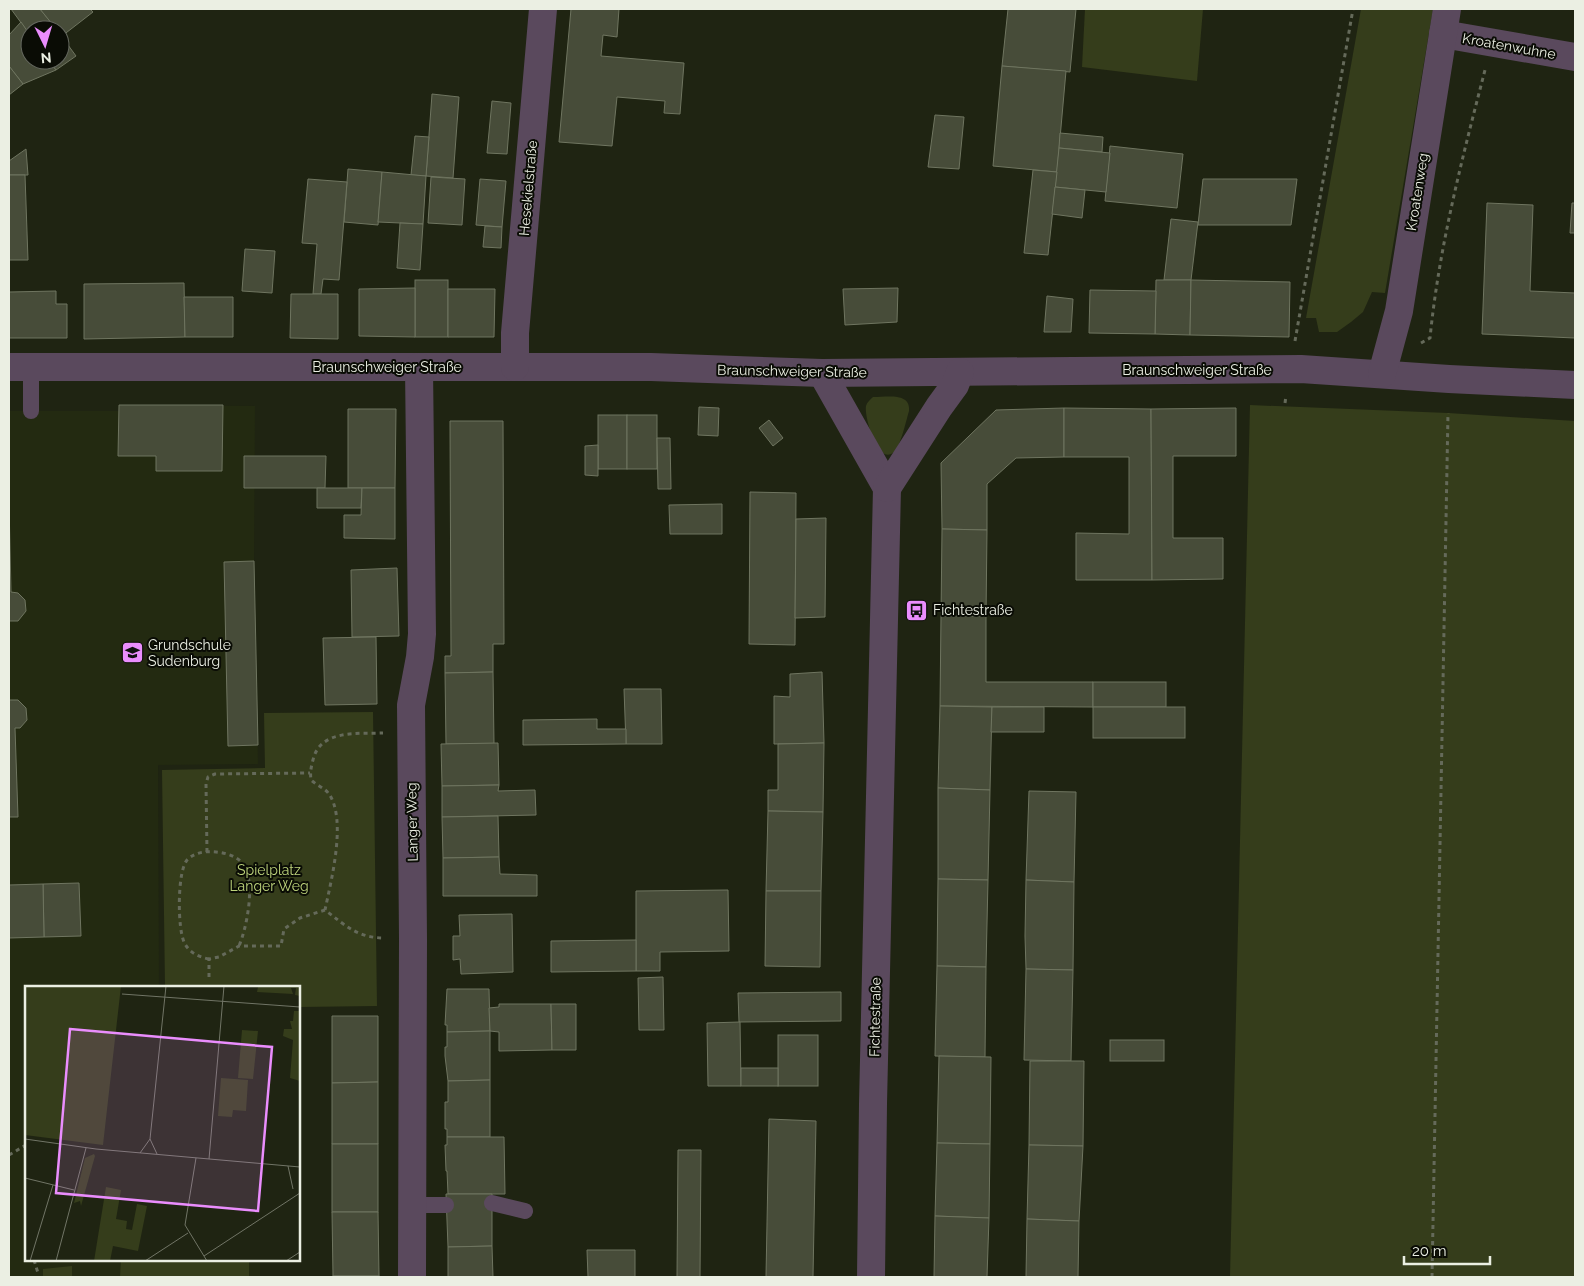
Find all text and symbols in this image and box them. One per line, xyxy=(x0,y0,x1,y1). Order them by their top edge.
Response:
north arrow xyxy=(20,20,70,70)
street label: Kroatenwuhne xyxy=(1461,30,1557,62)
text: N xyxy=(40,50,52,66)
street label: Hesekielstraße xyxy=(516,140,540,236)
street label: Kroatenweg xyxy=(1403,152,1431,232)
street label: Braunschweiger Straße xyxy=(312,359,462,375)
street label: Braunschweiger Straße xyxy=(717,362,867,380)
street label: Braunschweiger Straße xyxy=(1122,362,1272,378)
bus stop icon: Fichtestraße xyxy=(905,598,929,622)
place label: Fichtestraße xyxy=(933,602,1013,618)
place label: Grundschule Sudenburg xyxy=(148,637,231,669)
school or university icon: Grundschule Sudenburg xyxy=(120,641,144,665)
street label: Langer Weg xyxy=(403,782,421,862)
park label: Spielplatz Langer Weg xyxy=(229,862,309,894)
street label: Fichtestraße xyxy=(866,977,884,1057)
inset map xyxy=(25,986,300,1261)
scale bar xyxy=(1404,1234,1490,1266)
text: 20 m xyxy=(1412,1242,1447,1260)

